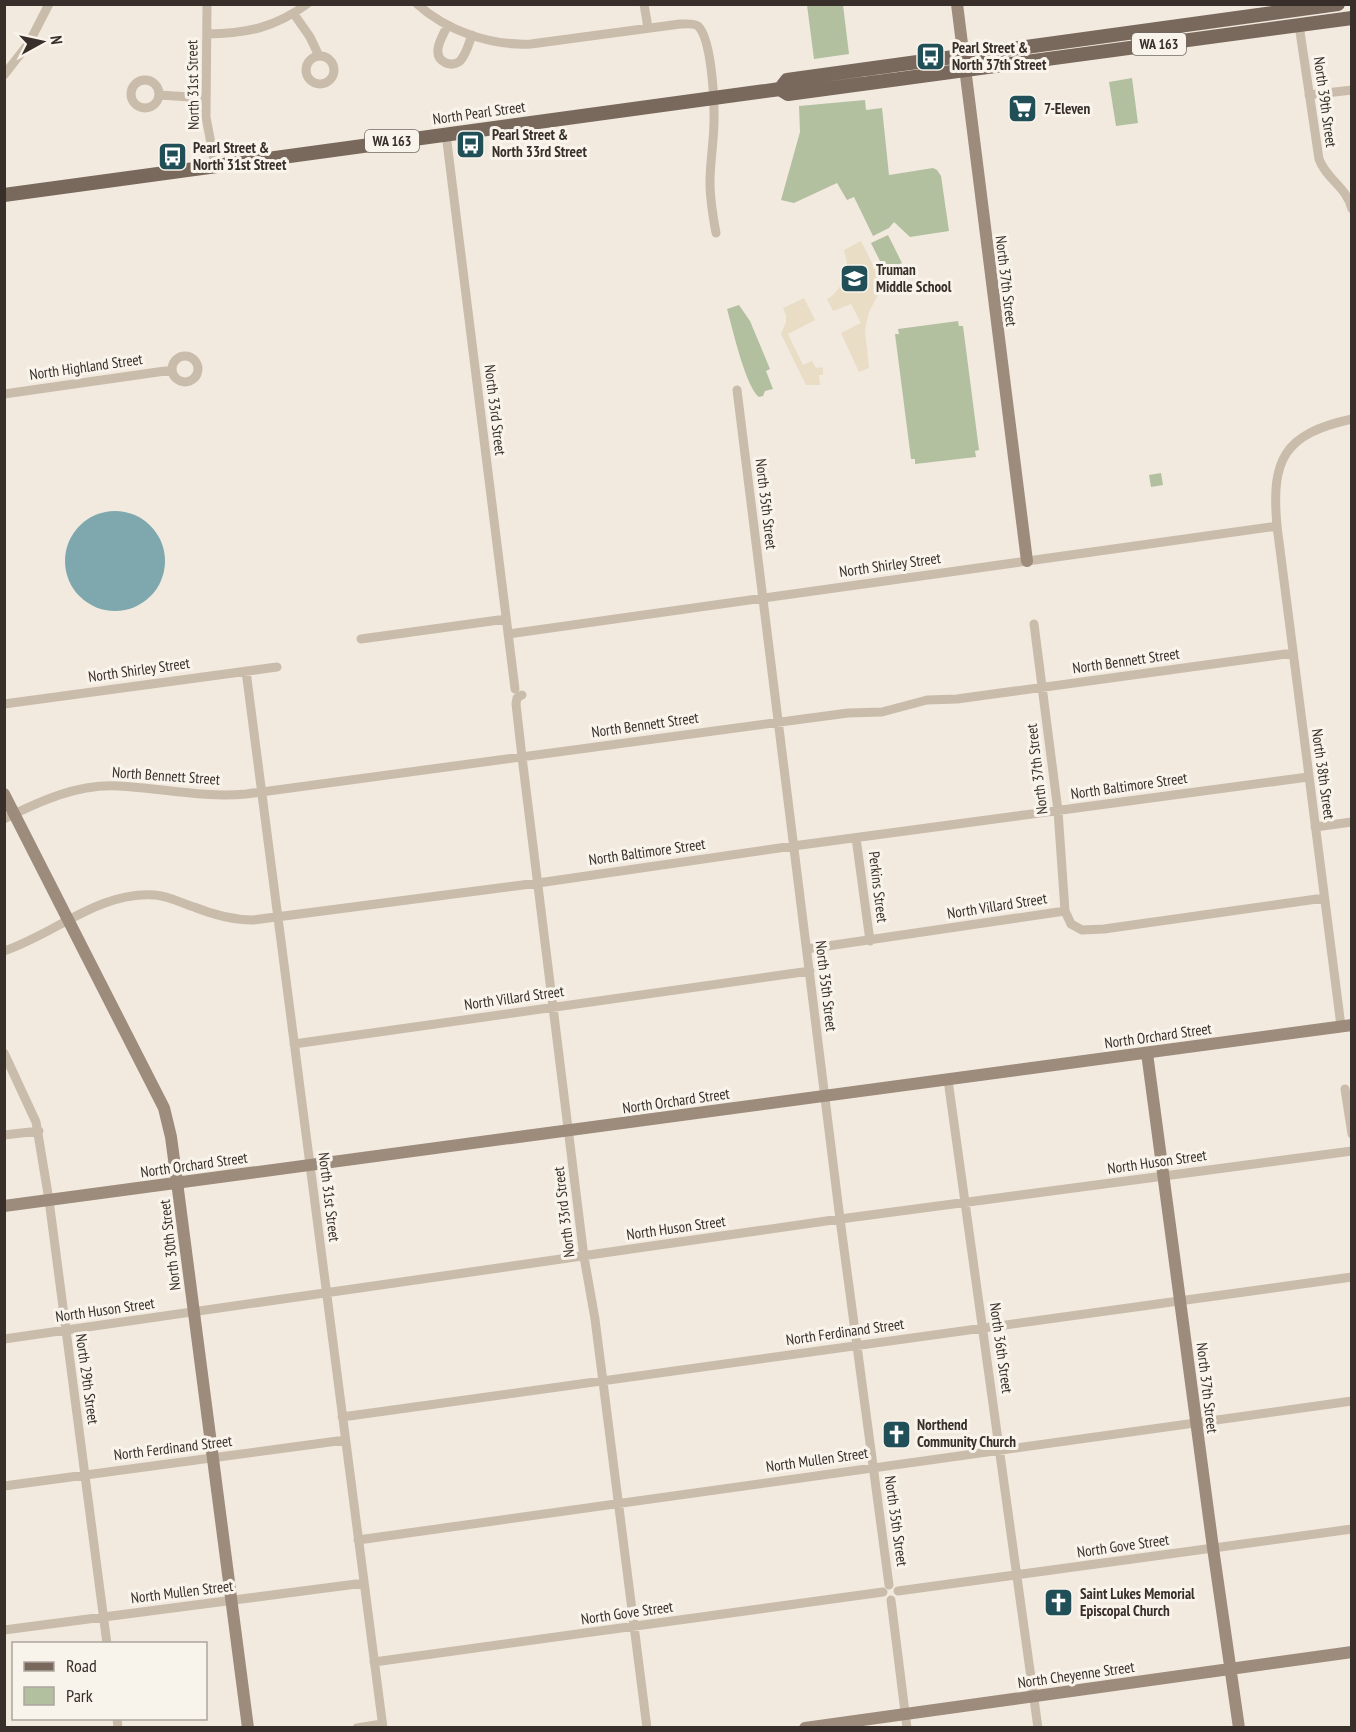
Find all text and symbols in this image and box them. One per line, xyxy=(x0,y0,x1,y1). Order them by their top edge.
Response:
north arrow xyxy=(12,12,72,72)
road number: WA 163 xyxy=(1132,33,1186,55)
text: N xyxy=(46,34,67,46)
place label: Pearl Street & North 37th Street xyxy=(952,38,1047,74)
street label: North 31st Street xyxy=(182,40,203,130)
bus stop icon: Pearl Street & North 37th Street xyxy=(915,41,947,73)
street label: North 39th Street xyxy=(1310,55,1341,149)
supermarket icon: 7-Eleven xyxy=(1007,93,1039,125)
street label: North Pearl Street xyxy=(431,97,526,128)
place label: 7-Eleven xyxy=(1044,99,1091,118)
place label: Pearl Street & North 33rd Street xyxy=(492,125,587,161)
bus stop icon: Pearl Street & North 33rd Street xyxy=(455,128,487,160)
road number: WA 163 xyxy=(365,130,419,152)
place label: Pearl Street & North 31st Street xyxy=(193,138,287,174)
bus stop icon: Pearl Street & North 31st Street xyxy=(156,141,188,173)
street label: North 37th Street xyxy=(992,234,1021,327)
place label: Truman Middle School xyxy=(876,260,952,296)
school or university icon: Truman Middle School xyxy=(839,263,871,295)
street label: North Highland Street xyxy=(28,349,144,384)
street label: North 33rd Street xyxy=(481,363,510,456)
street label: North 35th Street xyxy=(751,457,781,550)
street label: North Shirley Street xyxy=(838,548,942,581)
street label: North Bennett Street xyxy=(1071,644,1181,677)
street label: North Shirley Street xyxy=(87,653,191,686)
street label: North Bennett Street xyxy=(590,708,700,741)
street label: North 37th Street xyxy=(1022,723,1051,816)
street label: North 38th Street xyxy=(1308,727,1339,821)
street label: North Bennett Street xyxy=(111,762,221,789)
street label: North Baltimore Street xyxy=(1069,768,1189,803)
street label: North Baltimore Street xyxy=(587,834,707,869)
street label: Perkins Street xyxy=(865,850,892,924)
street label: North Villard Street xyxy=(946,888,1048,923)
street label: North 35th Street xyxy=(811,939,841,1032)
street label: North Villard Street xyxy=(463,981,565,1014)
street label: North Orchard Street xyxy=(1103,1019,1213,1052)
street label: North Orchard Street xyxy=(621,1084,731,1117)
street label: North Huson Street xyxy=(1106,1145,1208,1178)
street label: North Orchard Street xyxy=(139,1148,249,1181)
street label: North 31st Street xyxy=(315,1151,344,1243)
street label: North 33rd Street xyxy=(549,1166,578,1259)
street label: North 30th Street xyxy=(155,1199,185,1292)
street label: North Huson Street xyxy=(625,1211,727,1244)
street label: North Huson Street xyxy=(54,1293,156,1326)
street label: North 36th Street xyxy=(986,1301,1017,1395)
street label: North Ferdinand Street xyxy=(785,1314,905,1349)
street label: North 29th Street xyxy=(72,1332,103,1426)
street label: North 37th Street xyxy=(1193,1341,1222,1434)
place label: Northend Community Church xyxy=(917,1415,1016,1451)
church icon: Northend Community Church xyxy=(880,1418,912,1450)
street label: North Ferdinand Street xyxy=(113,1431,233,1464)
street label: North Mullen Street xyxy=(765,1443,869,1476)
street label: North 35th Street xyxy=(881,1474,912,1568)
street label: North Gove Street xyxy=(1076,1530,1170,1561)
street label: North Mullen Street xyxy=(130,1576,234,1607)
place label: Saint Lukes Memorial Episcopal Church xyxy=(1080,1584,1195,1620)
church icon: Saint Lukes Memorial Episcopal Church xyxy=(1043,1587,1075,1619)
street label: North Gove Street xyxy=(580,1597,674,1628)
legend xyxy=(12,1642,207,1720)
text: Road xyxy=(66,1654,97,1677)
street label: North Cheyenne Street xyxy=(1016,1657,1136,1692)
text: Park xyxy=(66,1684,93,1707)

